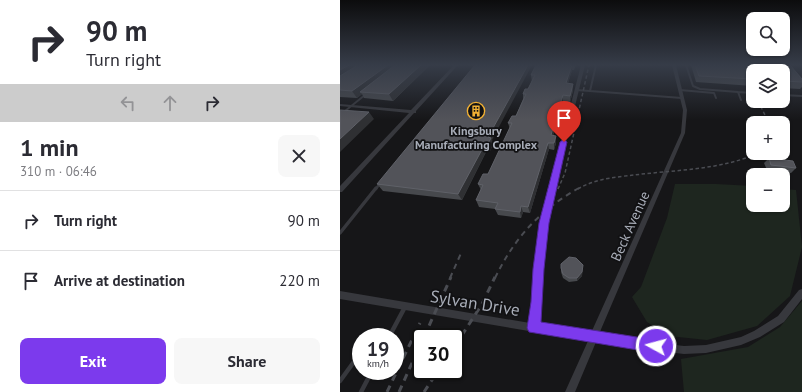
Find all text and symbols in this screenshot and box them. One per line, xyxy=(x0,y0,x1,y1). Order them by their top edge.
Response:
text: 90 m xyxy=(86,12,147,49)
map controls xyxy=(746,12,790,212)
button: search xyxy=(746,12,790,56)
icon: right xyxy=(20,16,72,68)
text: Turn right xyxy=(86,48,161,71)
button: layers xyxy=(746,64,790,108)
icon: left xyxy=(117,92,139,114)
icon: ahead xyxy=(159,92,181,114)
icon: right xyxy=(201,92,223,114)
building icon: Kingsbury Manufacturing Complex xyxy=(466,101,486,121)
pin xyxy=(547,101,581,142)
icon: arrive xyxy=(553,107,575,129)
button: + xyxy=(746,116,790,160)
place label: Kingsbury Manufacturing Complex xyxy=(415,123,538,152)
text: 1 min xyxy=(20,132,79,163)
button: close xyxy=(278,135,320,177)
text: 310 m · 06:46 xyxy=(20,163,97,180)
button: − xyxy=(746,168,790,212)
street label: Beck Avenue xyxy=(607,188,653,264)
icon: right xyxy=(20,210,42,232)
text: Turn right xyxy=(54,211,117,230)
text: 90 m xyxy=(287,211,320,230)
icon: arrive xyxy=(20,270,42,292)
text: Arrive at destination xyxy=(54,271,185,290)
text: 220 m xyxy=(279,271,320,290)
street label: Sylvan Drive xyxy=(429,285,521,321)
position arrow xyxy=(635,325,677,367)
speed limit sign: 30 xyxy=(412,328,464,380)
text: 19 xyxy=(367,336,389,362)
button: Exit xyxy=(20,338,166,384)
button: Share xyxy=(174,338,320,384)
text: km/h xyxy=(367,357,389,370)

